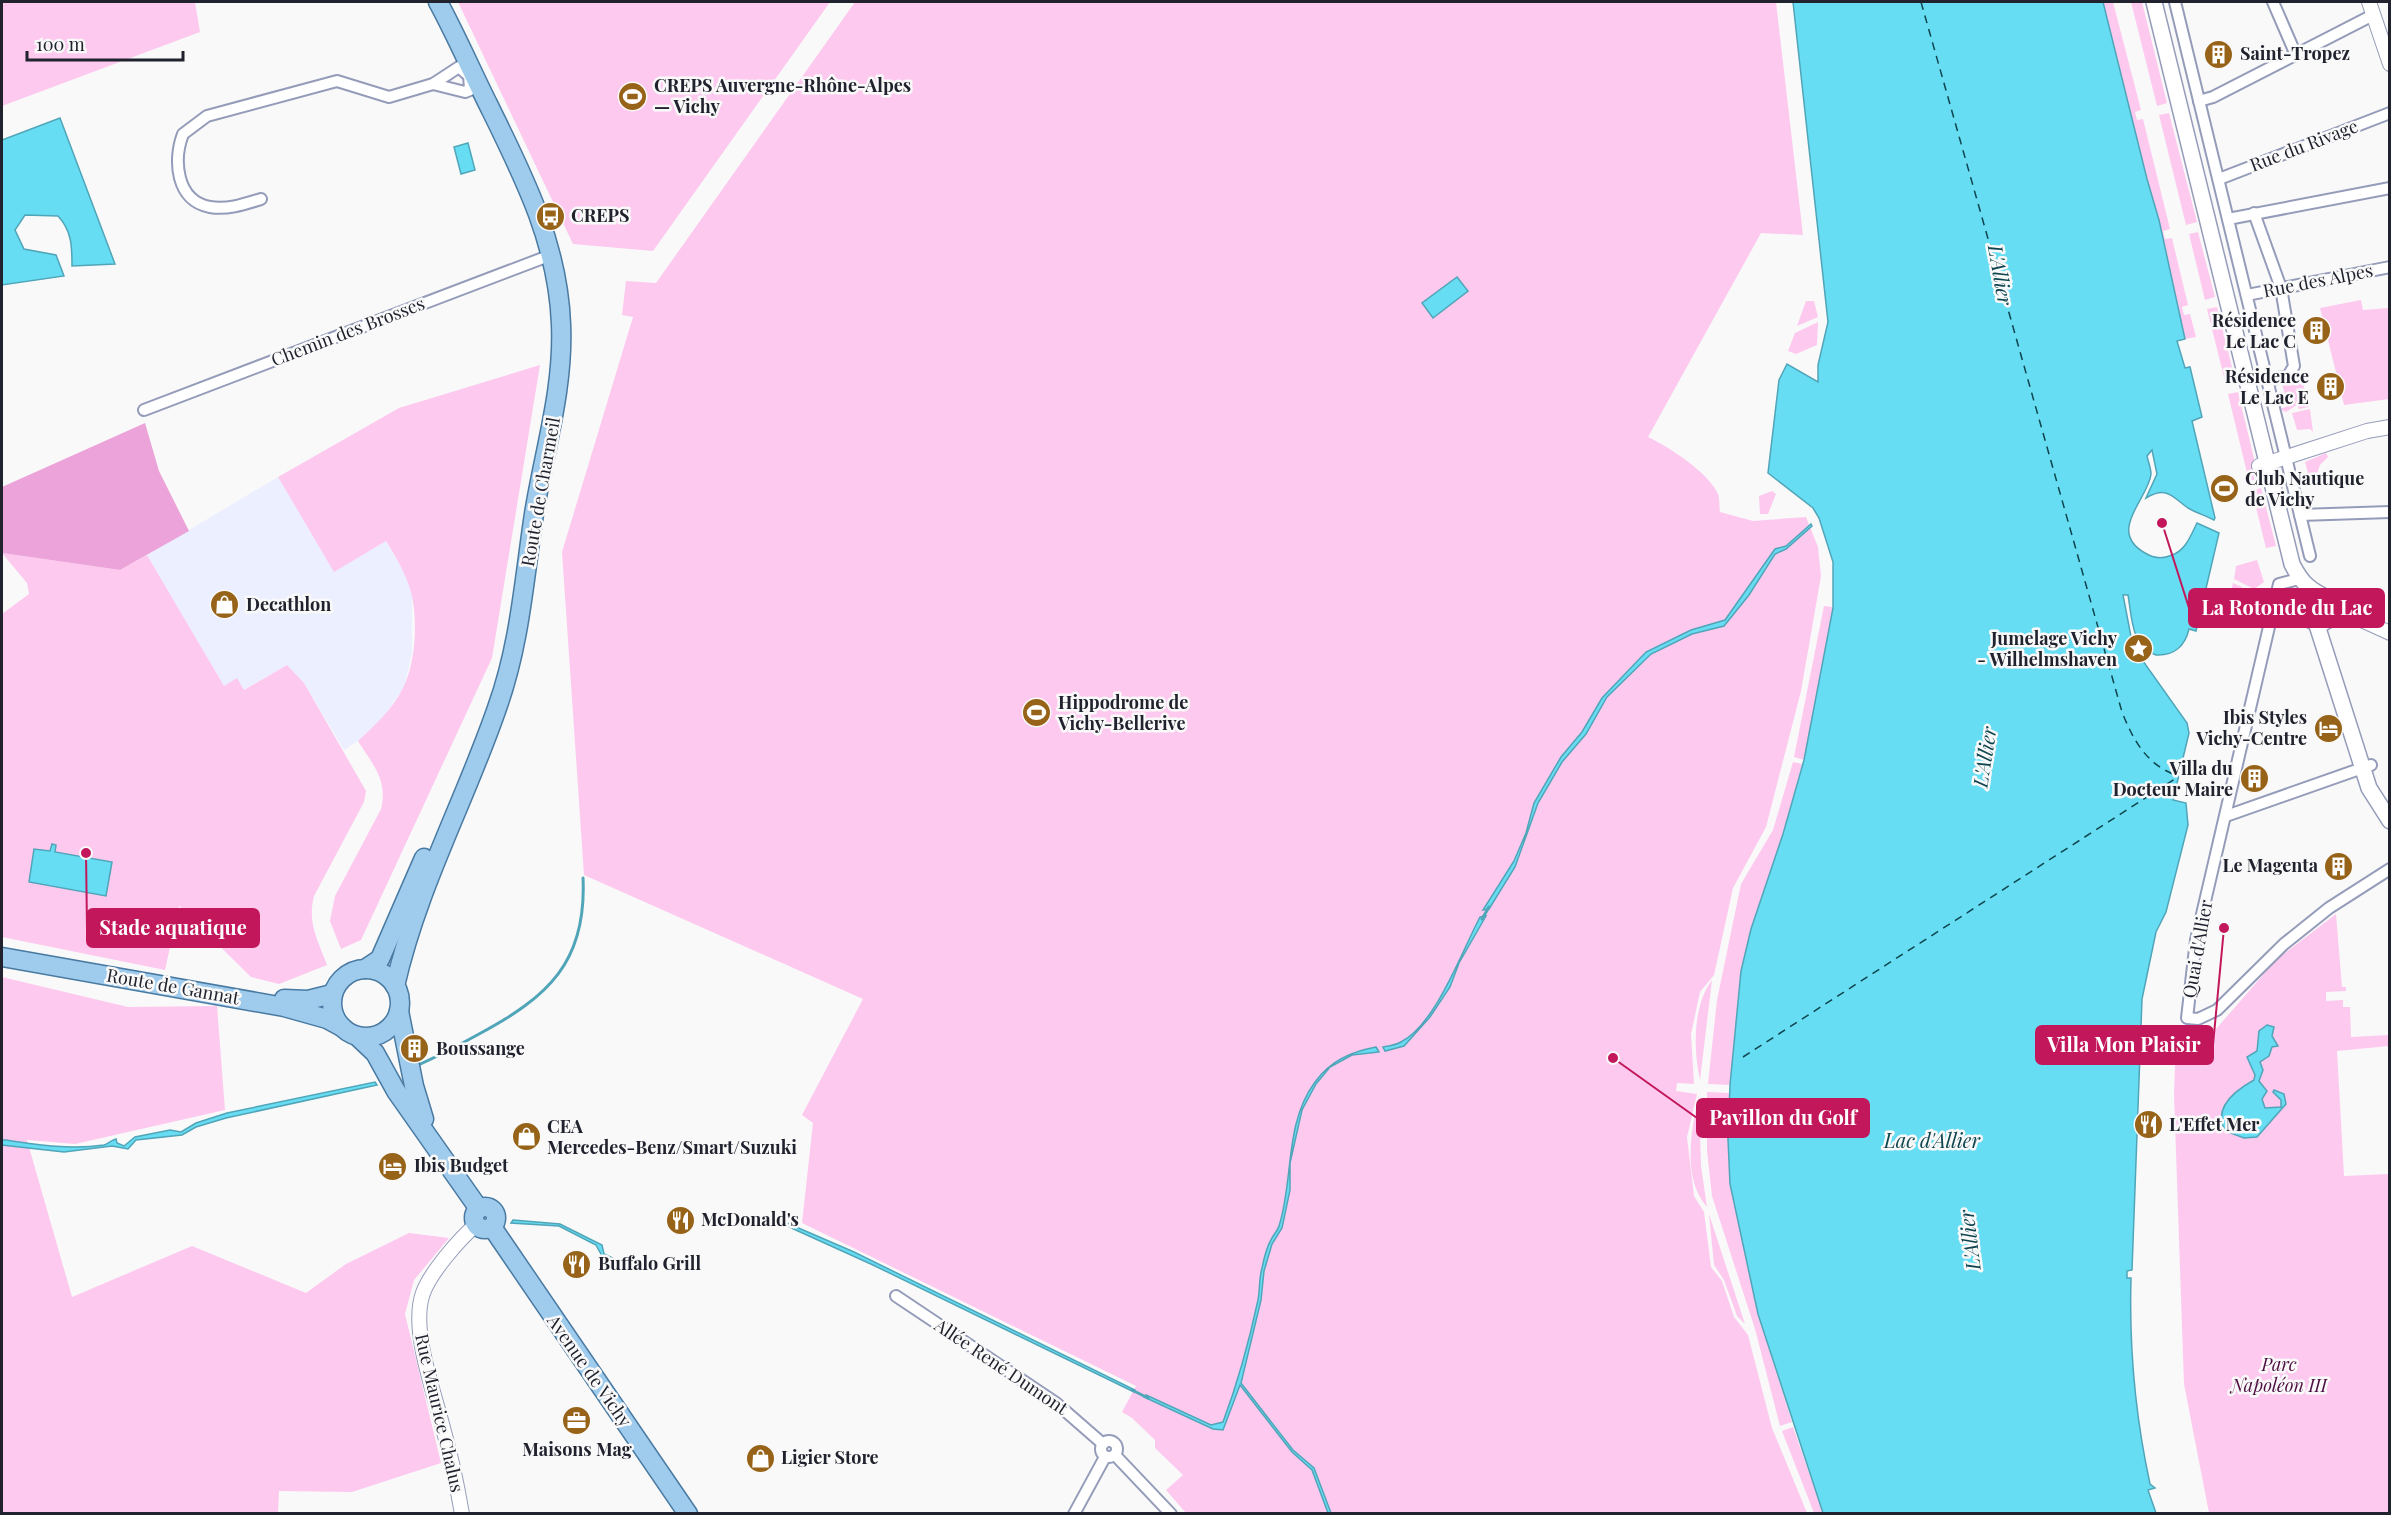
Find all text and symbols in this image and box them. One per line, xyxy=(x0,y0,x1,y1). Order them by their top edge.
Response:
scale bar xyxy=(27,24,183,62)
text: 100 m xyxy=(36,32,85,56)
building icon: Saint-Tropez xyxy=(2203,38,2235,70)
place label: Saint-Tropez xyxy=(2240,41,2350,65)
place label: CREPS Auvergne-Rhône-Alpes — Vichy xyxy=(654,73,911,118)
sports icon: CREPS Auvergne-Rhône-Alpes — Vichy xyxy=(617,80,649,112)
street label: Rue du Rivage xyxy=(2246,113,2361,177)
bus stop icon: CREPS xyxy=(534,200,566,232)
place label: CREPS xyxy=(571,203,630,227)
water label: L'Allier xyxy=(1983,241,2020,309)
street label: Rue des Alpes xyxy=(2261,258,2375,302)
street label: Chemin des Brosses xyxy=(267,291,428,371)
place label: Résidence Le Lac C xyxy=(2212,308,2296,353)
building icon: Résidence Le Lac C xyxy=(2301,315,2333,347)
place label: Résidence Le Lac E xyxy=(2225,364,2309,409)
building icon: Résidence Le Lac E xyxy=(2314,371,2346,403)
street label: Route de Charmeil xyxy=(515,415,565,568)
place label: Club Nautique de Vichy xyxy=(2245,466,2364,511)
sports icon: Club Nautique de Vichy xyxy=(2208,473,2240,505)
shop icon: Decathlon xyxy=(209,589,241,621)
callout: La Rotonde du Lac xyxy=(2189,589,2384,627)
place label: Decathlon xyxy=(246,592,331,616)
text: La Rotonde du Lac xyxy=(2202,593,2372,620)
place label: Jumelage Vichy - Wilhelmshaven xyxy=(1977,626,2118,671)
place icon: Jumelage Vichy - Wilhelmshaven xyxy=(2122,633,2154,665)
place label: Hippodrome de Vichy-Bellerive xyxy=(1057,690,1188,735)
sports icon: Hippodrome de Vichy-Bellerive xyxy=(1021,697,1053,729)
place label: Ibis Styles Vichy-Centre xyxy=(2195,705,2307,750)
hotel icon: Ibis Styles Vichy-Centre xyxy=(2312,712,2344,744)
water label: L'Allier xyxy=(1965,723,2002,790)
place label: Villa du Docteur Maire xyxy=(2113,756,2233,801)
building icon: Villa du Docteur Maire xyxy=(2238,763,2270,795)
building icon: Le Magenta xyxy=(2323,850,2355,882)
place label: Le Magenta xyxy=(2222,853,2319,877)
street label: Quai d'Allier xyxy=(2177,898,2217,1000)
callout: Stade aquatique xyxy=(87,909,259,947)
text: Stade aquatique xyxy=(99,913,247,940)
street label: Route de Gannat xyxy=(105,963,242,1010)
callout: Villa Mon Plaisir xyxy=(2036,1026,2213,1064)
text: Villa Mon Plaisir xyxy=(2046,1030,2201,1057)
building icon: Boussange xyxy=(399,1033,431,1065)
place label: Boussange xyxy=(436,1036,525,1060)
callout: Pavillon du Golf xyxy=(1697,1099,1869,1137)
text: Pavillon du Golf xyxy=(1709,1103,1859,1130)
restaurant icon: L'Effet Mer xyxy=(2132,1109,2164,1141)
place label: L'Effet Mer xyxy=(2169,1112,2260,1136)
place label: CEA Mercedes-Benz/Smart/Suzuki xyxy=(547,1114,797,1159)
shop icon: CEA Mercedes-Benz/Smart/Suzuki xyxy=(510,1121,542,1153)
water label: Lac d'Allier xyxy=(1883,1126,1981,1153)
hotel icon: Ibis Budget xyxy=(377,1150,409,1182)
place label: Ibis Budget xyxy=(414,1153,509,1177)
restaurant icon: McDonald's xyxy=(664,1204,696,1236)
place label: McDonald's xyxy=(701,1207,799,1231)
water label: L'Allier xyxy=(1951,1207,1986,1273)
restaurant icon: Buffalo Grill xyxy=(561,1248,593,1280)
place label: Buffalo Grill xyxy=(598,1251,701,1275)
street label: Avenue de Vichy xyxy=(542,1309,637,1431)
street label: Allée René Dumont xyxy=(929,1312,1073,1420)
street label: Rue Maurice Chalus xyxy=(410,1331,470,1494)
park label: Parc Napoléon III xyxy=(2229,1352,2329,1397)
office icon: Maisons Mag xyxy=(561,1405,593,1437)
place label: Maisons Mag xyxy=(522,1437,632,1461)
shop icon: Ligier Store xyxy=(744,1442,776,1474)
place label: Ligier Store xyxy=(781,1445,879,1469)

